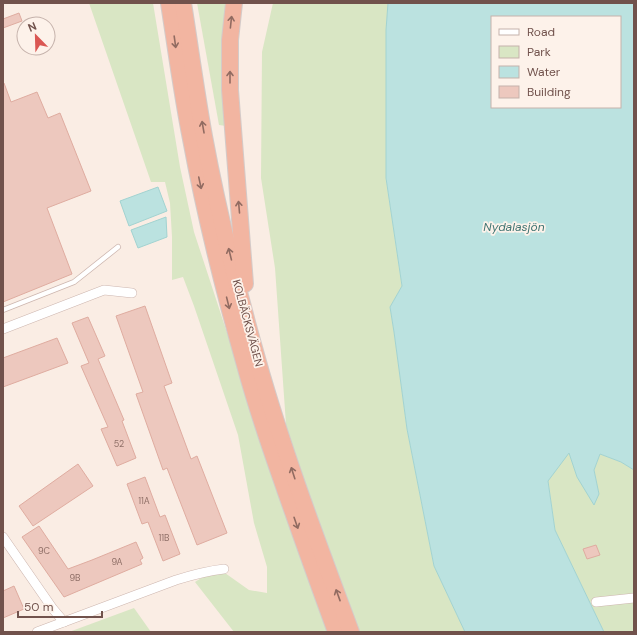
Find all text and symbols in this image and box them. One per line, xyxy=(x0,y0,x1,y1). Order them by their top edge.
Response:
north arrow xyxy=(16,16,56,56)
one-way arrow xyxy=(228,16,235,29)
legend xyxy=(491,16,621,108)
text: N xyxy=(26,19,39,35)
text: Road xyxy=(527,24,555,40)
one-way arrow xyxy=(171,35,179,48)
text: Park xyxy=(527,44,551,60)
text: Water xyxy=(527,64,561,80)
one-way arrow xyxy=(226,71,234,84)
text: Building xyxy=(527,84,571,100)
one-way arrow xyxy=(199,121,207,134)
one-way arrow xyxy=(196,176,204,189)
one-way arrow xyxy=(236,201,243,214)
water label: Nydalasjön xyxy=(483,219,545,235)
one-way arrow xyxy=(226,248,233,261)
street label: KOLBÄCKSVÄGEN xyxy=(230,278,266,368)
one-way arrow xyxy=(225,296,232,309)
house number: 52 xyxy=(114,438,124,450)
one-way arrow xyxy=(289,468,297,480)
house number: 11A xyxy=(138,495,150,507)
one-way arrow xyxy=(293,517,301,529)
house number: 11B xyxy=(158,532,170,544)
house number: 9C xyxy=(38,545,51,557)
house number: 9A xyxy=(111,556,123,568)
house number: 9B xyxy=(69,572,81,584)
one-way arrow xyxy=(333,590,341,602)
scale bar xyxy=(18,593,102,619)
text: 50 m xyxy=(24,599,53,615)

